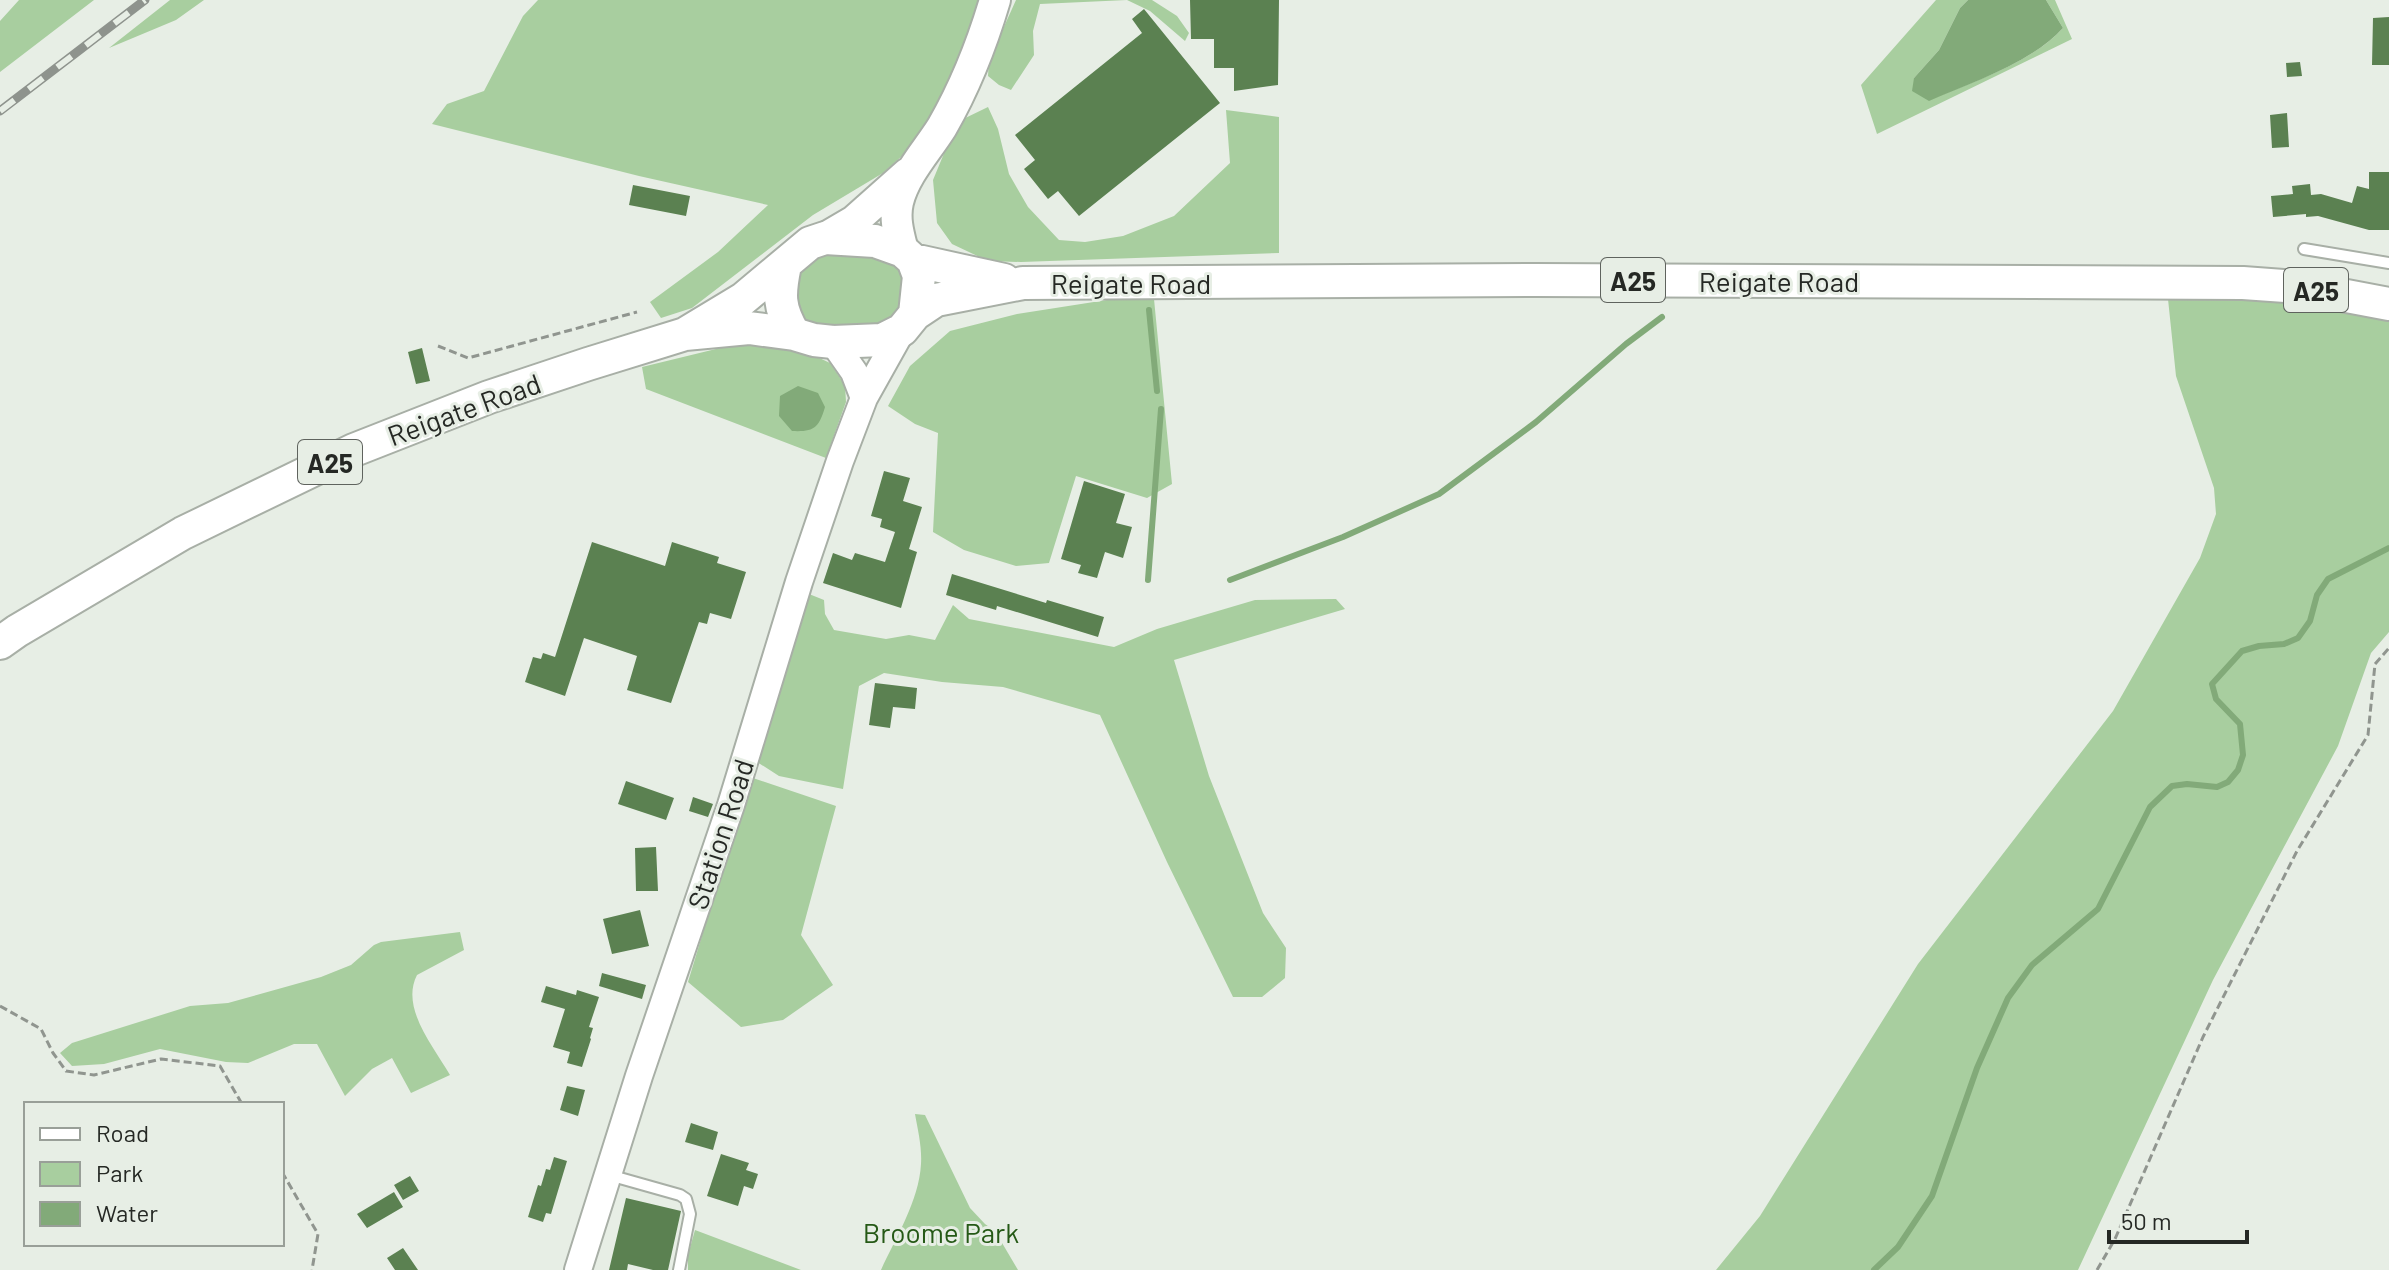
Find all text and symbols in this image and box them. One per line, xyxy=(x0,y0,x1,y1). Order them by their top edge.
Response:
road number: A25 xyxy=(1601,258,1665,302)
street label: Reigate Road xyxy=(1699,264,1859,298)
street label: Reigate Road xyxy=(1051,266,1211,300)
road number: A25 xyxy=(2284,268,2348,312)
street label: Reigate Road xyxy=(383,366,545,452)
road number: A25 xyxy=(298,440,362,484)
street label: Station Road xyxy=(680,755,760,913)
legend xyxy=(24,1102,284,1246)
text: Road xyxy=(96,1118,149,1147)
text: Park xyxy=(96,1158,143,1187)
scale bar xyxy=(2109,1194,2247,1244)
text: Water xyxy=(96,1198,158,1227)
text: 50 m xyxy=(2121,1206,2172,1235)
park label: Broome Park xyxy=(863,1215,1019,1249)

